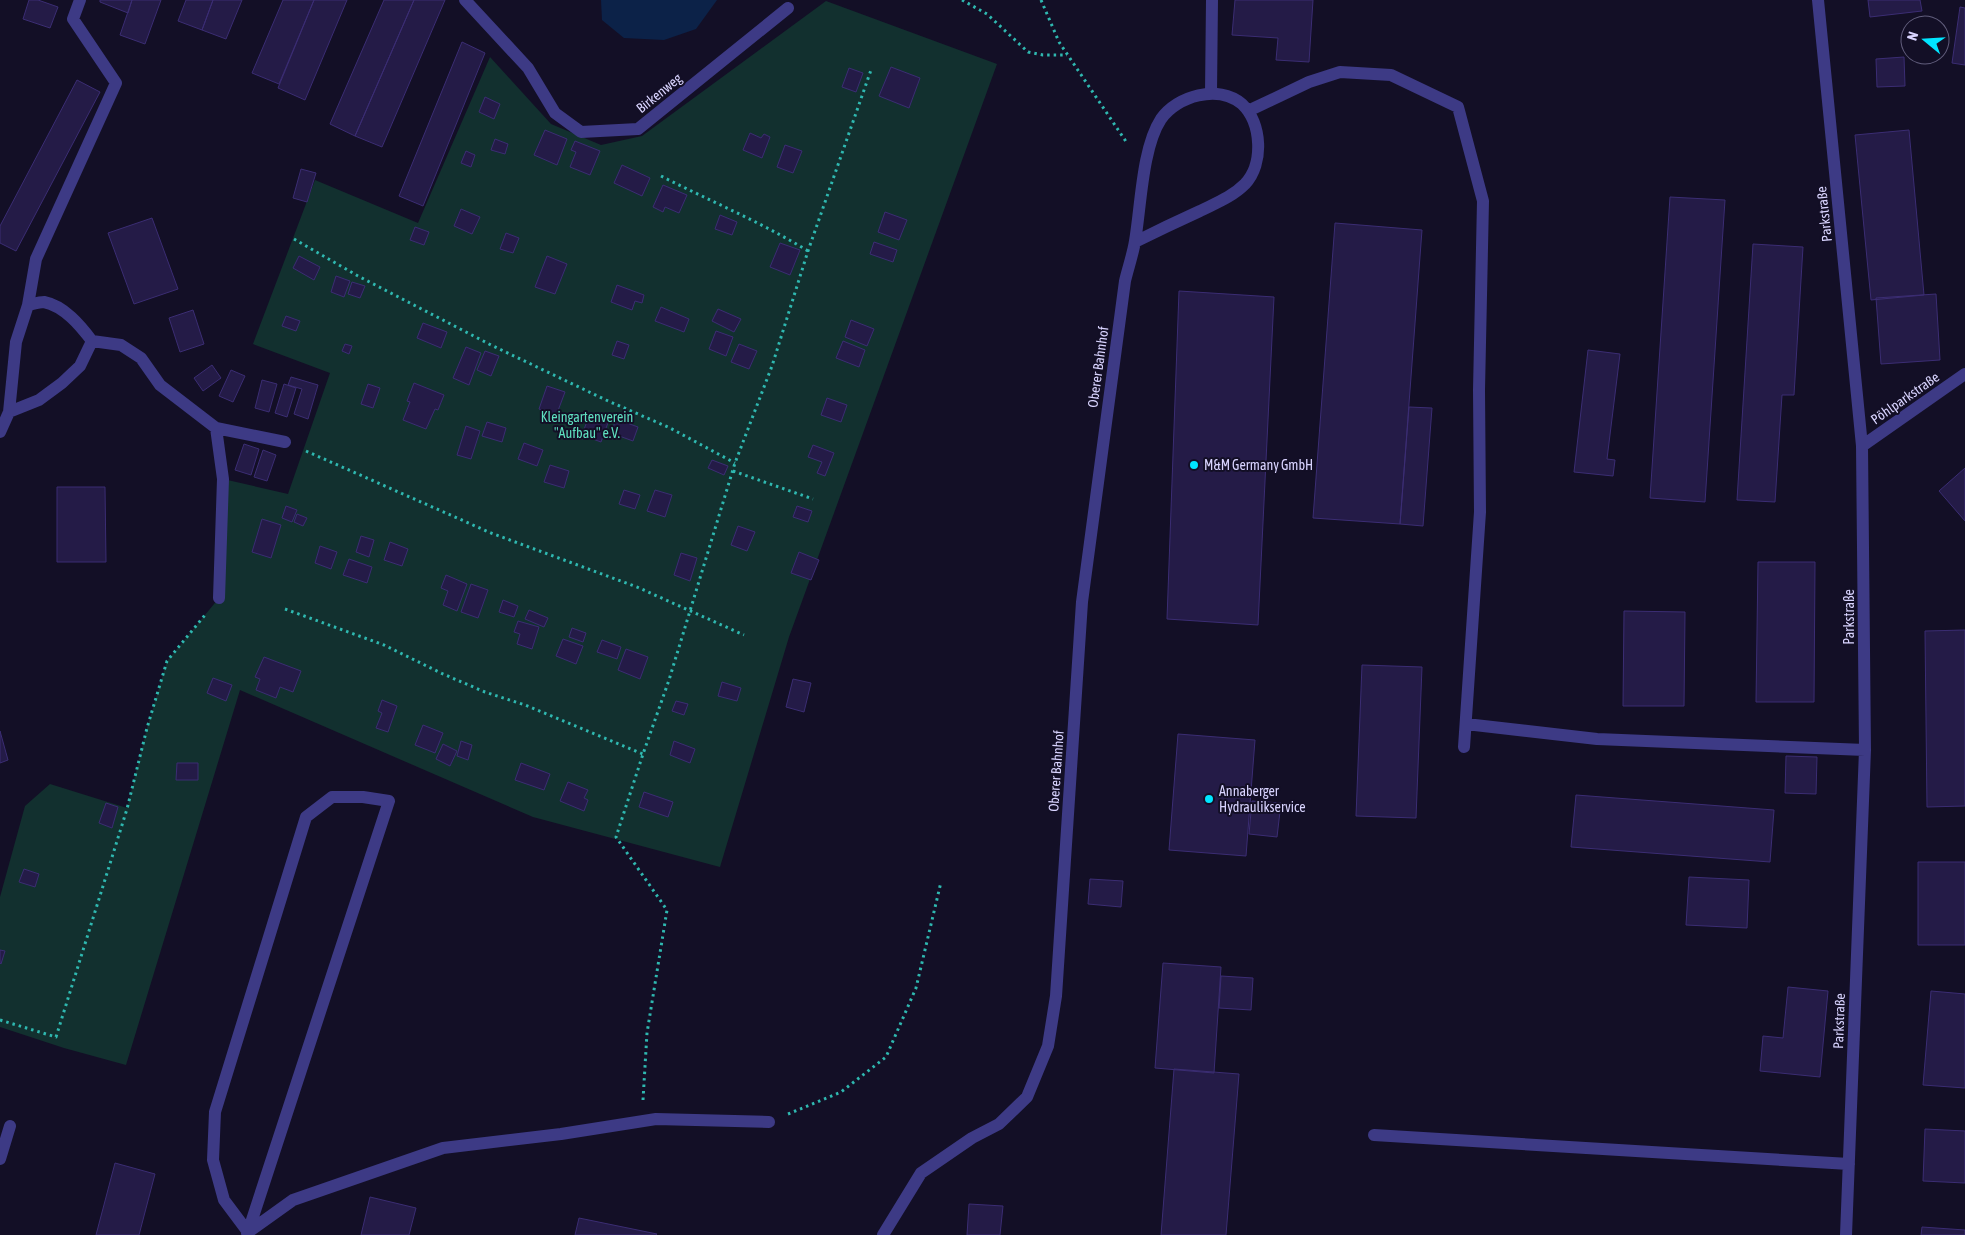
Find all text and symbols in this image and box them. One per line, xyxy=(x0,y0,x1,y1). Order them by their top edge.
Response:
north arrow xyxy=(1900,15,1950,65)
text: N xyxy=(1904,30,1922,42)
street label: Birkenweg xyxy=(633,70,685,116)
street label: Parkstraße xyxy=(1813,185,1835,243)
street label: Oberer Bahnhof xyxy=(1084,325,1112,409)
street label: Pöhlparkstraße xyxy=(1868,369,1942,427)
park label: Kleingartenverein "Aufbau" e.V. xyxy=(541,409,633,441)
place label: M&M Germany GmbH xyxy=(1204,457,1313,473)
marker: M&M Germany GmbH xyxy=(1188,459,1200,471)
street label: Parkstraße xyxy=(1841,589,1857,645)
street label: Oberer Bahnhof xyxy=(1045,730,1067,812)
place label: Annaberger Hydraulikservice xyxy=(1219,783,1306,815)
marker: Annaberger Hydraulikservice xyxy=(1203,793,1215,805)
street label: Parkstraße xyxy=(1830,993,1848,1049)

